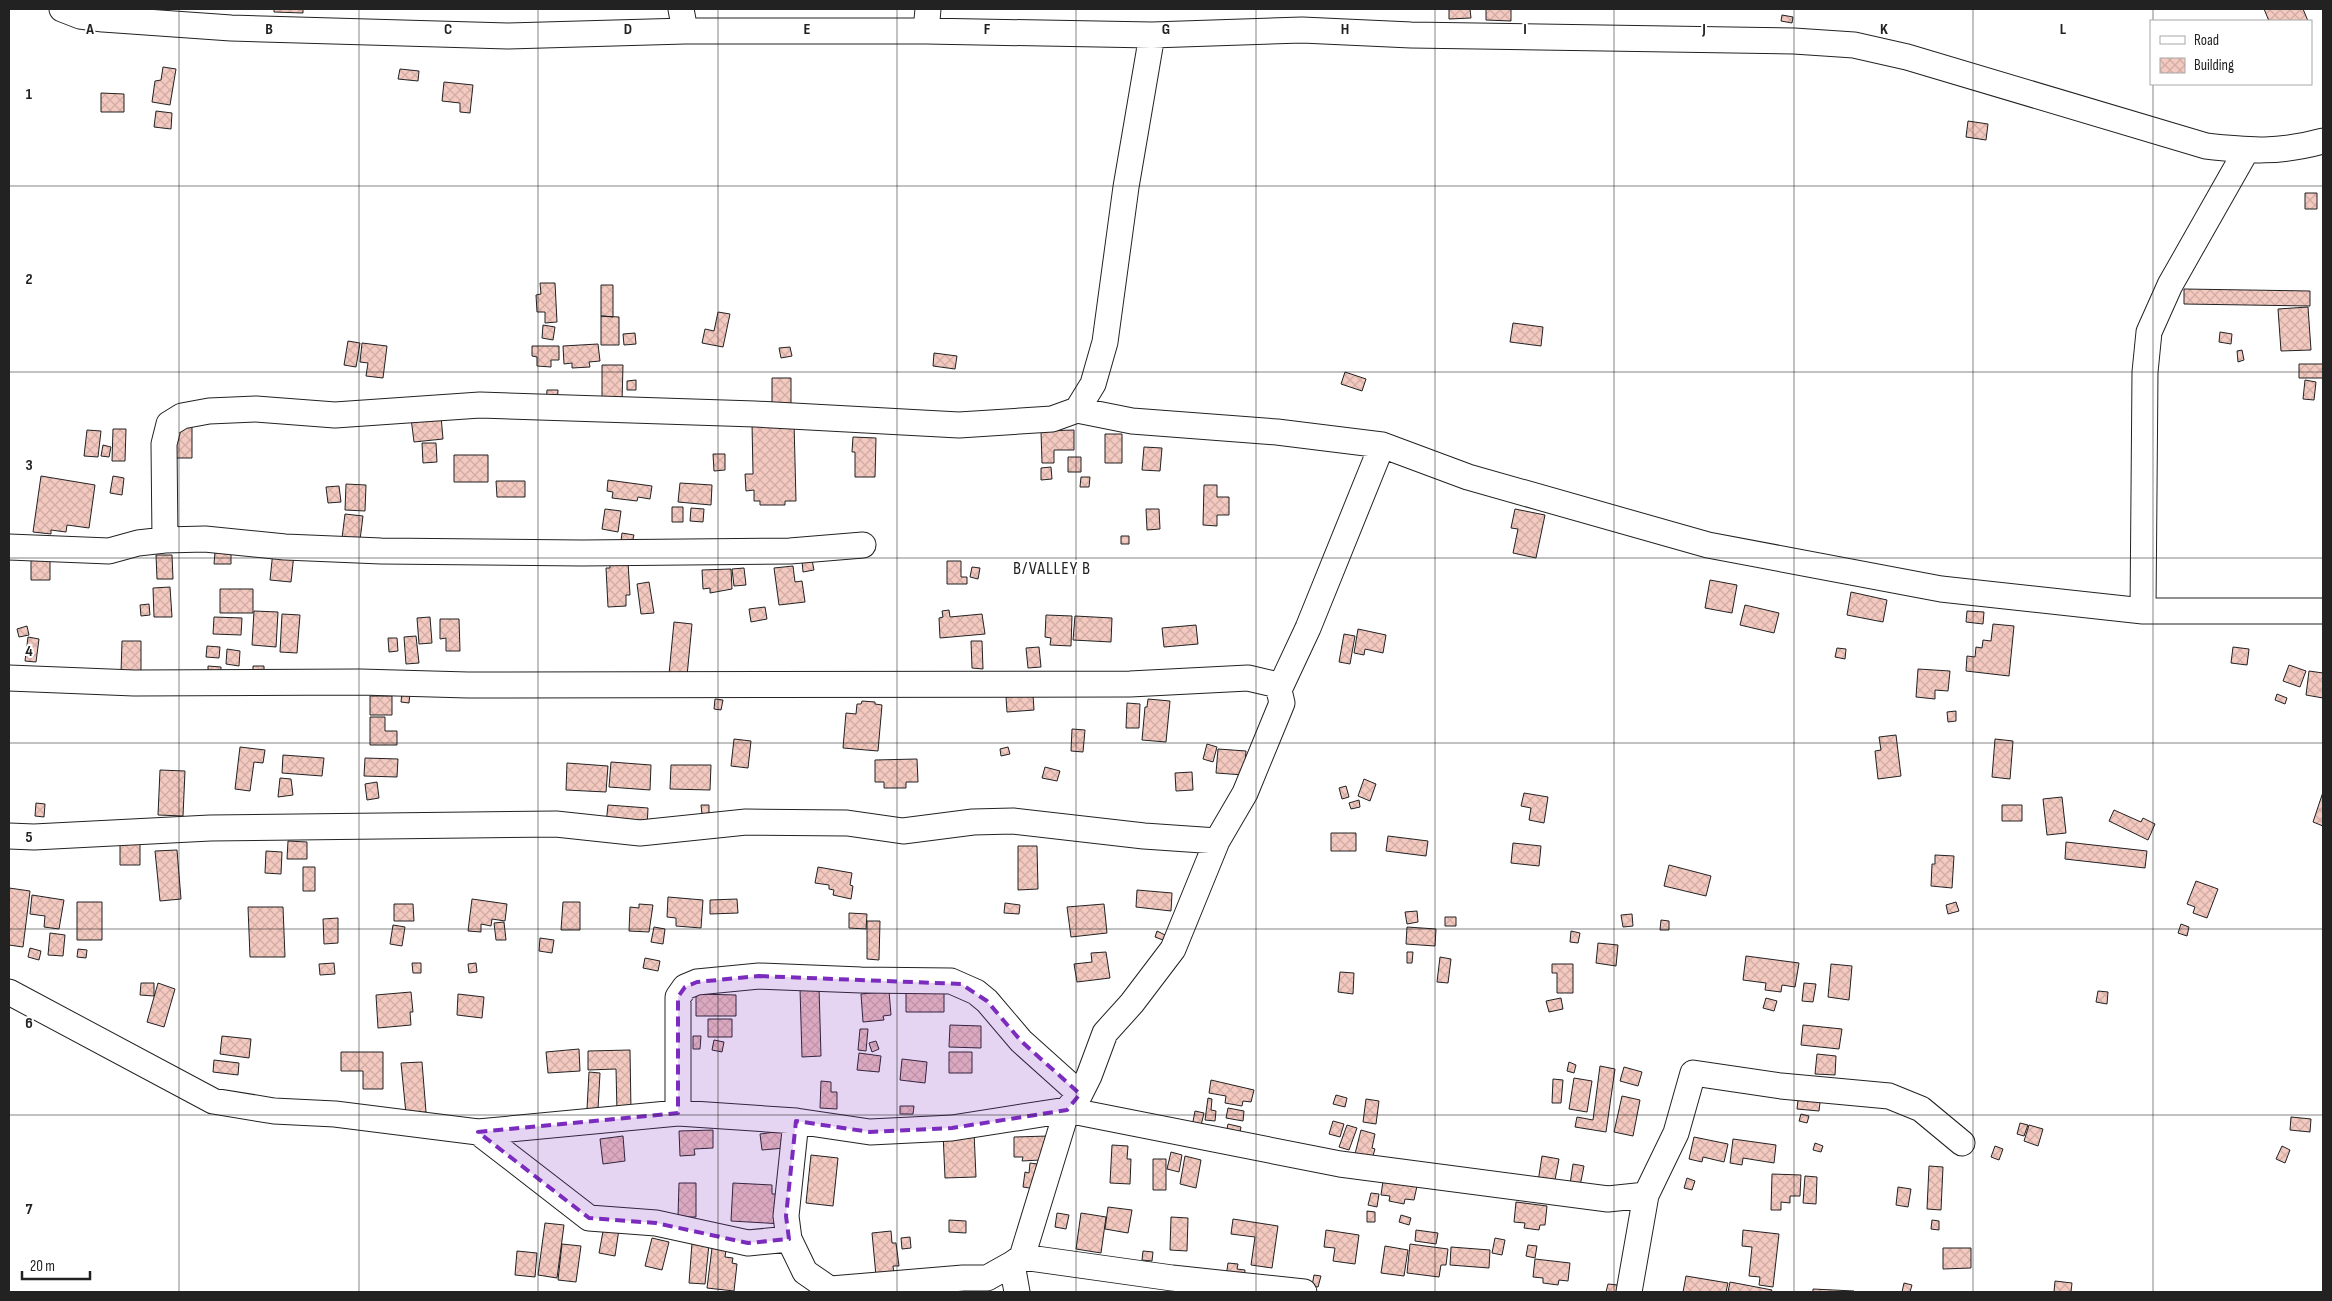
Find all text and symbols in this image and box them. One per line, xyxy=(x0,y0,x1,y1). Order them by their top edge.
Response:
text: A xyxy=(85,20,94,39)
text: B xyxy=(265,20,273,39)
text: C xyxy=(444,20,452,39)
text: D xyxy=(624,20,632,39)
text: E xyxy=(804,20,811,39)
text: F xyxy=(984,20,991,39)
text: G xyxy=(1162,20,1170,39)
text: H xyxy=(1341,20,1349,39)
text: I xyxy=(1523,20,1527,39)
text: J xyxy=(1701,20,1706,39)
text: K xyxy=(1880,20,1888,39)
text: L xyxy=(2060,20,2067,39)
legend xyxy=(2150,20,2312,85)
text: Road xyxy=(2194,31,2219,50)
text: Building xyxy=(2194,56,2234,75)
text: 1 xyxy=(26,85,33,104)
text: 2 xyxy=(25,270,33,289)
text: 3 xyxy=(25,456,33,475)
district label: B/VALLEY B xyxy=(1013,558,1091,579)
text: 4 xyxy=(25,642,33,661)
text: 5 xyxy=(25,828,33,847)
text: 6 xyxy=(25,1014,33,1033)
text: 7 xyxy=(26,1200,33,1219)
scale bar xyxy=(22,1248,90,1280)
text: 20 m xyxy=(30,1257,55,1276)

